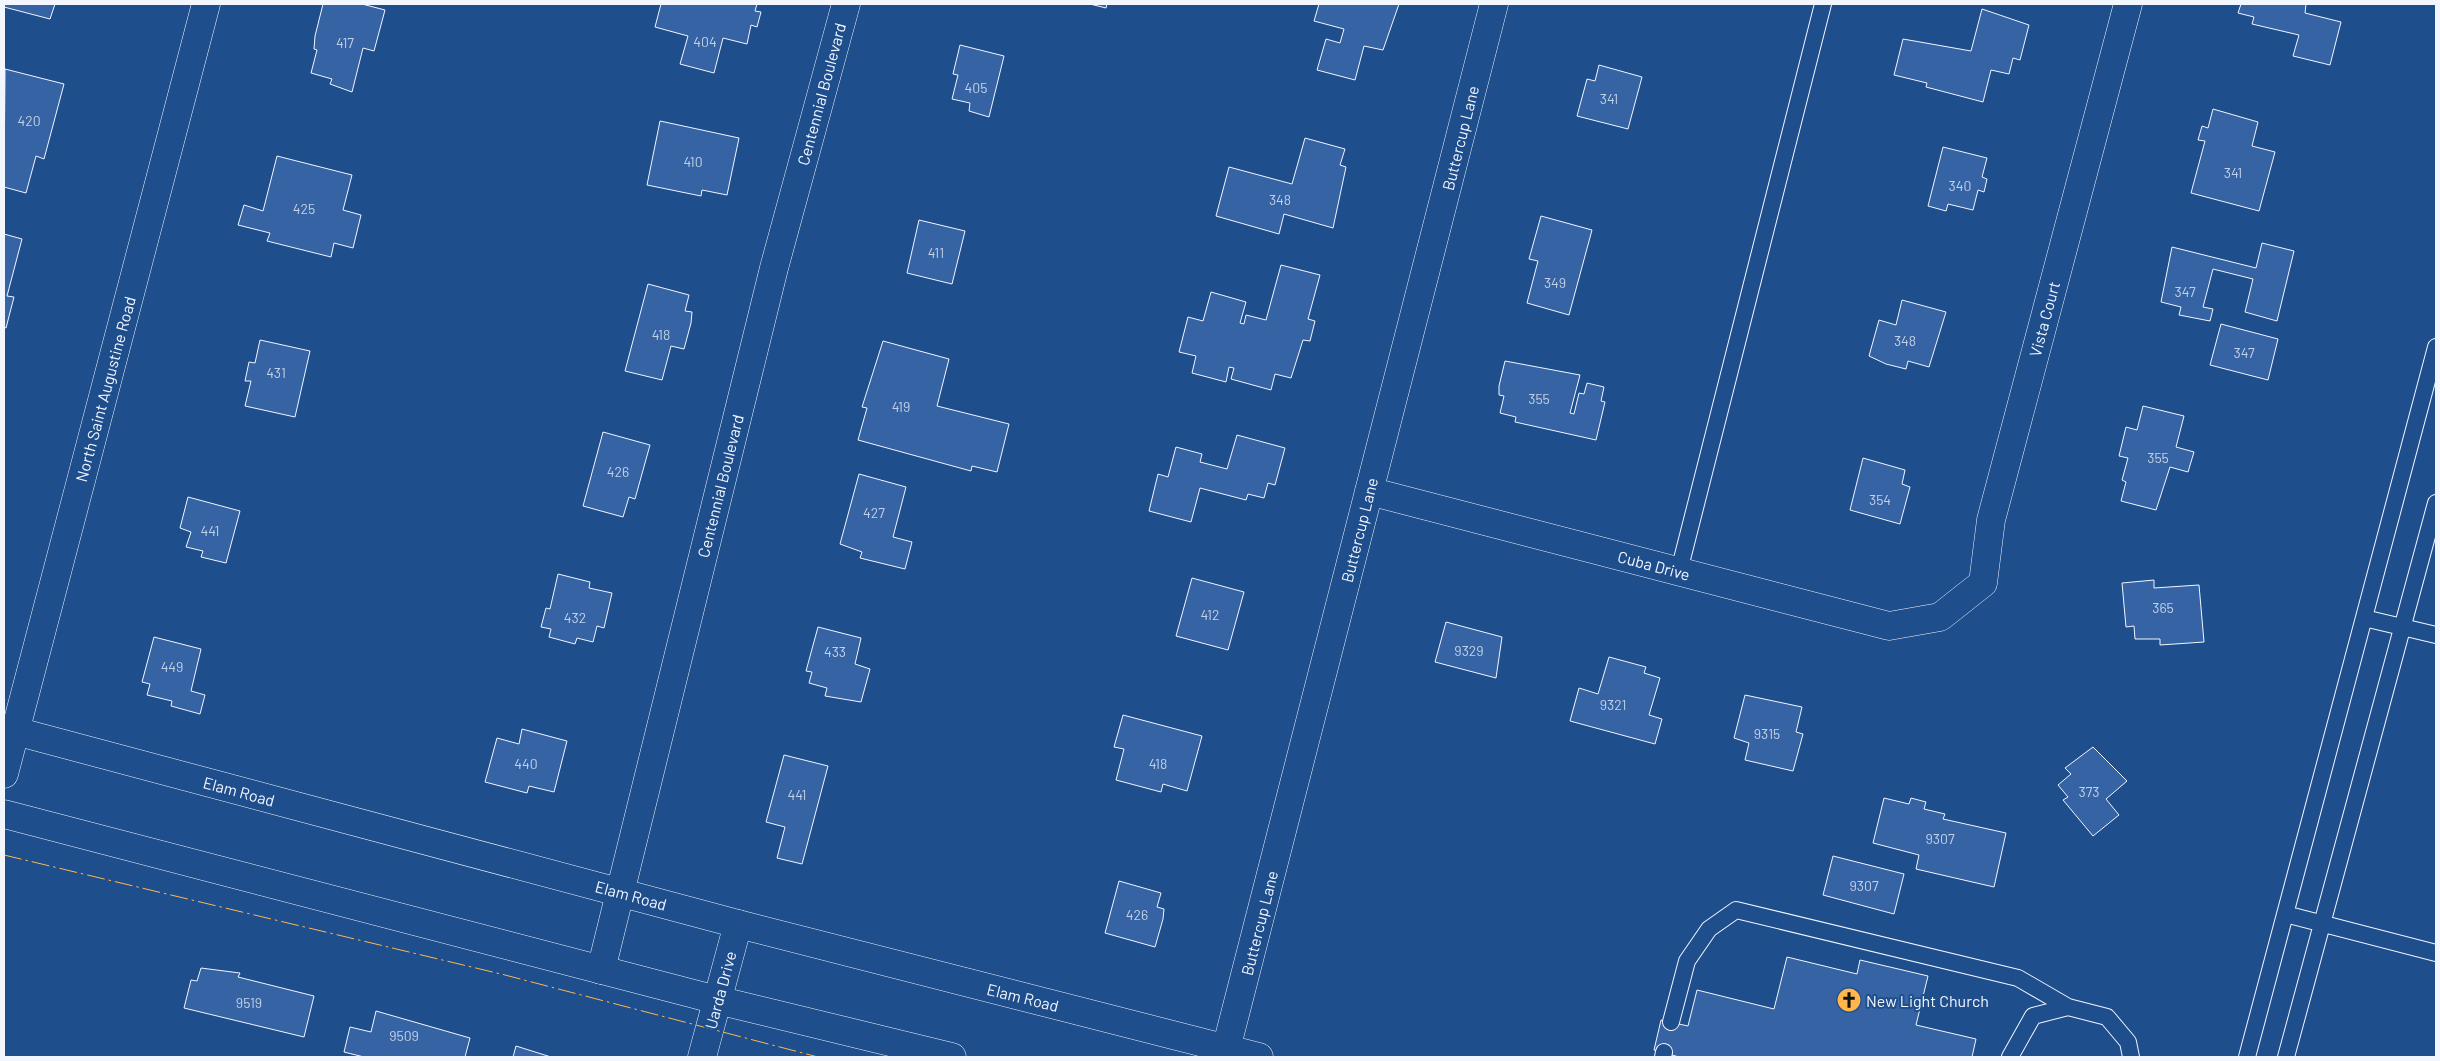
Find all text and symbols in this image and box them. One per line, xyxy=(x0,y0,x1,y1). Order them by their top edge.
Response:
street label: Centennial Boulevard xyxy=(793,21,849,167)
house number: 404 xyxy=(693,33,717,50)
house number: 417 xyxy=(336,34,354,51)
house number: 405 xyxy=(965,79,987,96)
street label: Buttercup Lane xyxy=(1438,84,1482,192)
house number: 341 xyxy=(1600,90,1618,107)
house number: 420 xyxy=(17,112,41,129)
house number: 410 xyxy=(683,153,703,170)
house number: 341 xyxy=(2224,164,2242,181)
house number: 340 xyxy=(1949,177,1971,194)
house number: 348 xyxy=(1269,191,1291,208)
house number: 425 xyxy=(293,200,315,217)
house number: 411 xyxy=(928,244,944,261)
house number: 349 xyxy=(1544,274,1566,291)
street label: Vista Court xyxy=(2025,279,2063,359)
house number: 347 xyxy=(2174,283,2196,300)
street label: North Saint Augustine Road xyxy=(71,294,139,484)
house number: 418 xyxy=(652,326,670,343)
house number: 348 xyxy=(1894,332,1916,349)
house number: 347 xyxy=(2233,344,2255,361)
house number: 431 xyxy=(266,364,286,381)
house number: 355 xyxy=(1528,390,1550,407)
house number: 419 xyxy=(892,398,910,415)
street label: Centennial Boulevard xyxy=(693,412,747,560)
house number: 355 xyxy=(2147,449,2169,466)
house number: 426 xyxy=(607,463,629,480)
street label: Buttercup Lane xyxy=(1337,476,1381,584)
house number: 354 xyxy=(1869,491,1891,508)
house number: 427 xyxy=(863,504,885,521)
house number: 441 xyxy=(200,522,220,539)
street label: Cuba Drive xyxy=(1616,546,1692,584)
house number: 365 xyxy=(2152,599,2174,616)
house number: 412 xyxy=(1201,606,1219,623)
house number: 432 xyxy=(564,609,586,626)
house number: 9329 xyxy=(1454,642,1484,659)
house number: 433 xyxy=(824,643,846,660)
house number: 449 xyxy=(161,658,183,675)
house number: 9321 xyxy=(1600,696,1626,713)
house number: 9315 xyxy=(1754,725,1780,742)
house number: 440 xyxy=(514,755,538,772)
house number: 418 xyxy=(1149,755,1167,772)
street label: Elam Road xyxy=(201,772,277,810)
house number: 373 xyxy=(2078,783,2100,800)
house number: 441 xyxy=(787,786,807,803)
house number: 9307 xyxy=(1925,830,1955,847)
street label: Buttercup Lane xyxy=(1237,869,1281,977)
street label: Elam Road xyxy=(593,876,669,914)
house number: 9307 xyxy=(1849,877,1879,894)
house number: 426 xyxy=(1126,906,1148,923)
street label: Uarda Drive xyxy=(700,949,740,1031)
street label: Elam Road xyxy=(985,979,1061,1015)
church icon: New Light Church xyxy=(1836,987,1862,1013)
place label: New Light Church xyxy=(1866,991,1989,1010)
house number: 9519 xyxy=(236,994,262,1011)
house number: 9509 xyxy=(389,1027,419,1044)

